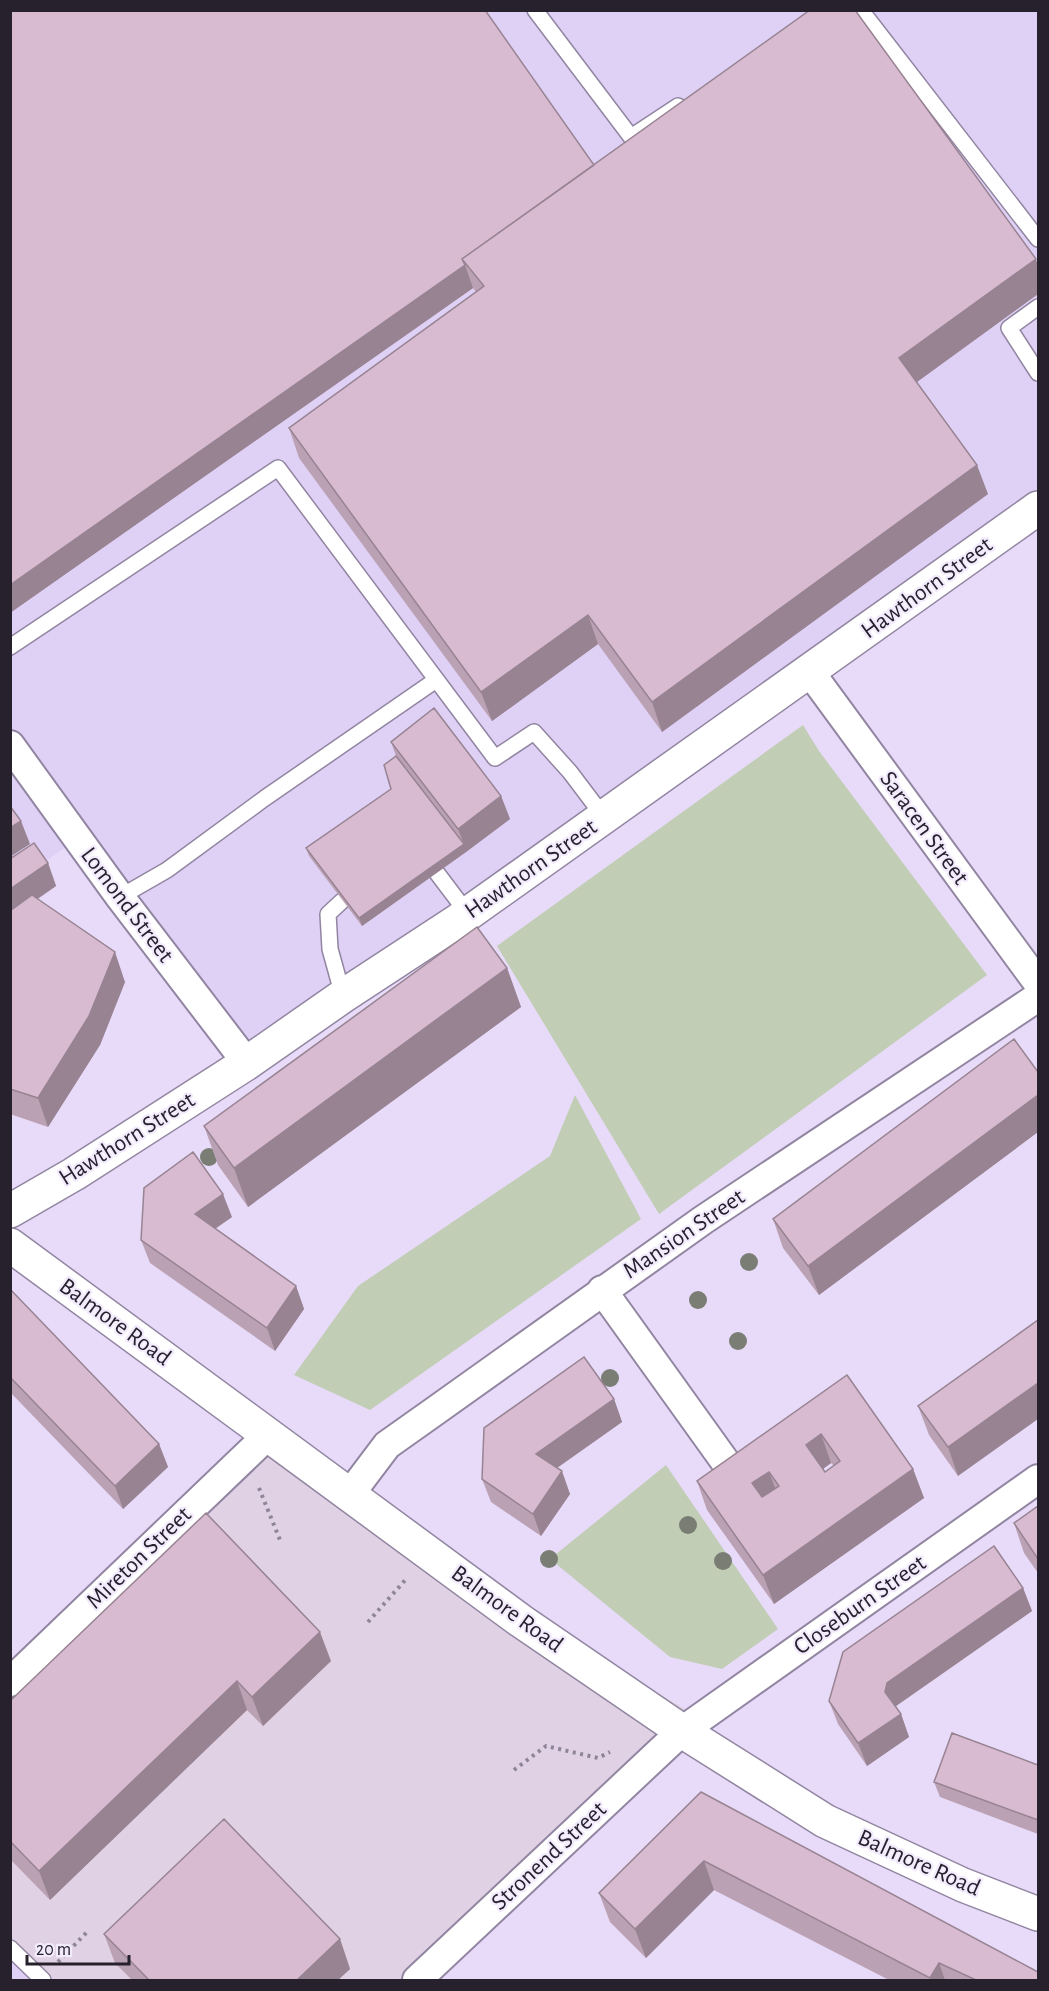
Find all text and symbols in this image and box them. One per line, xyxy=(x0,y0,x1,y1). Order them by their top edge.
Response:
street label: Hawthorn Street xyxy=(857,532,997,643)
street label: Saracen Street xyxy=(875,767,973,889)
street label: Hawthorn Street xyxy=(461,814,602,923)
street label: Lomond Street xyxy=(76,843,178,967)
street label: Hawthorn Street xyxy=(55,1088,199,1190)
street label: Mansion Street xyxy=(619,1184,749,1283)
street label: Balmore Road xyxy=(55,1274,175,1370)
street label: Mireton Street xyxy=(82,1502,196,1614)
street label: Closeburn Street xyxy=(790,1551,931,1659)
street label: Balmore Road xyxy=(447,1561,567,1657)
street label: Stronend Street xyxy=(487,1797,611,1915)
street label: Balmore Road xyxy=(854,1825,984,1901)
scale bar xyxy=(27,1928,129,1966)
text: 20 m xyxy=(36,1941,71,1959)

